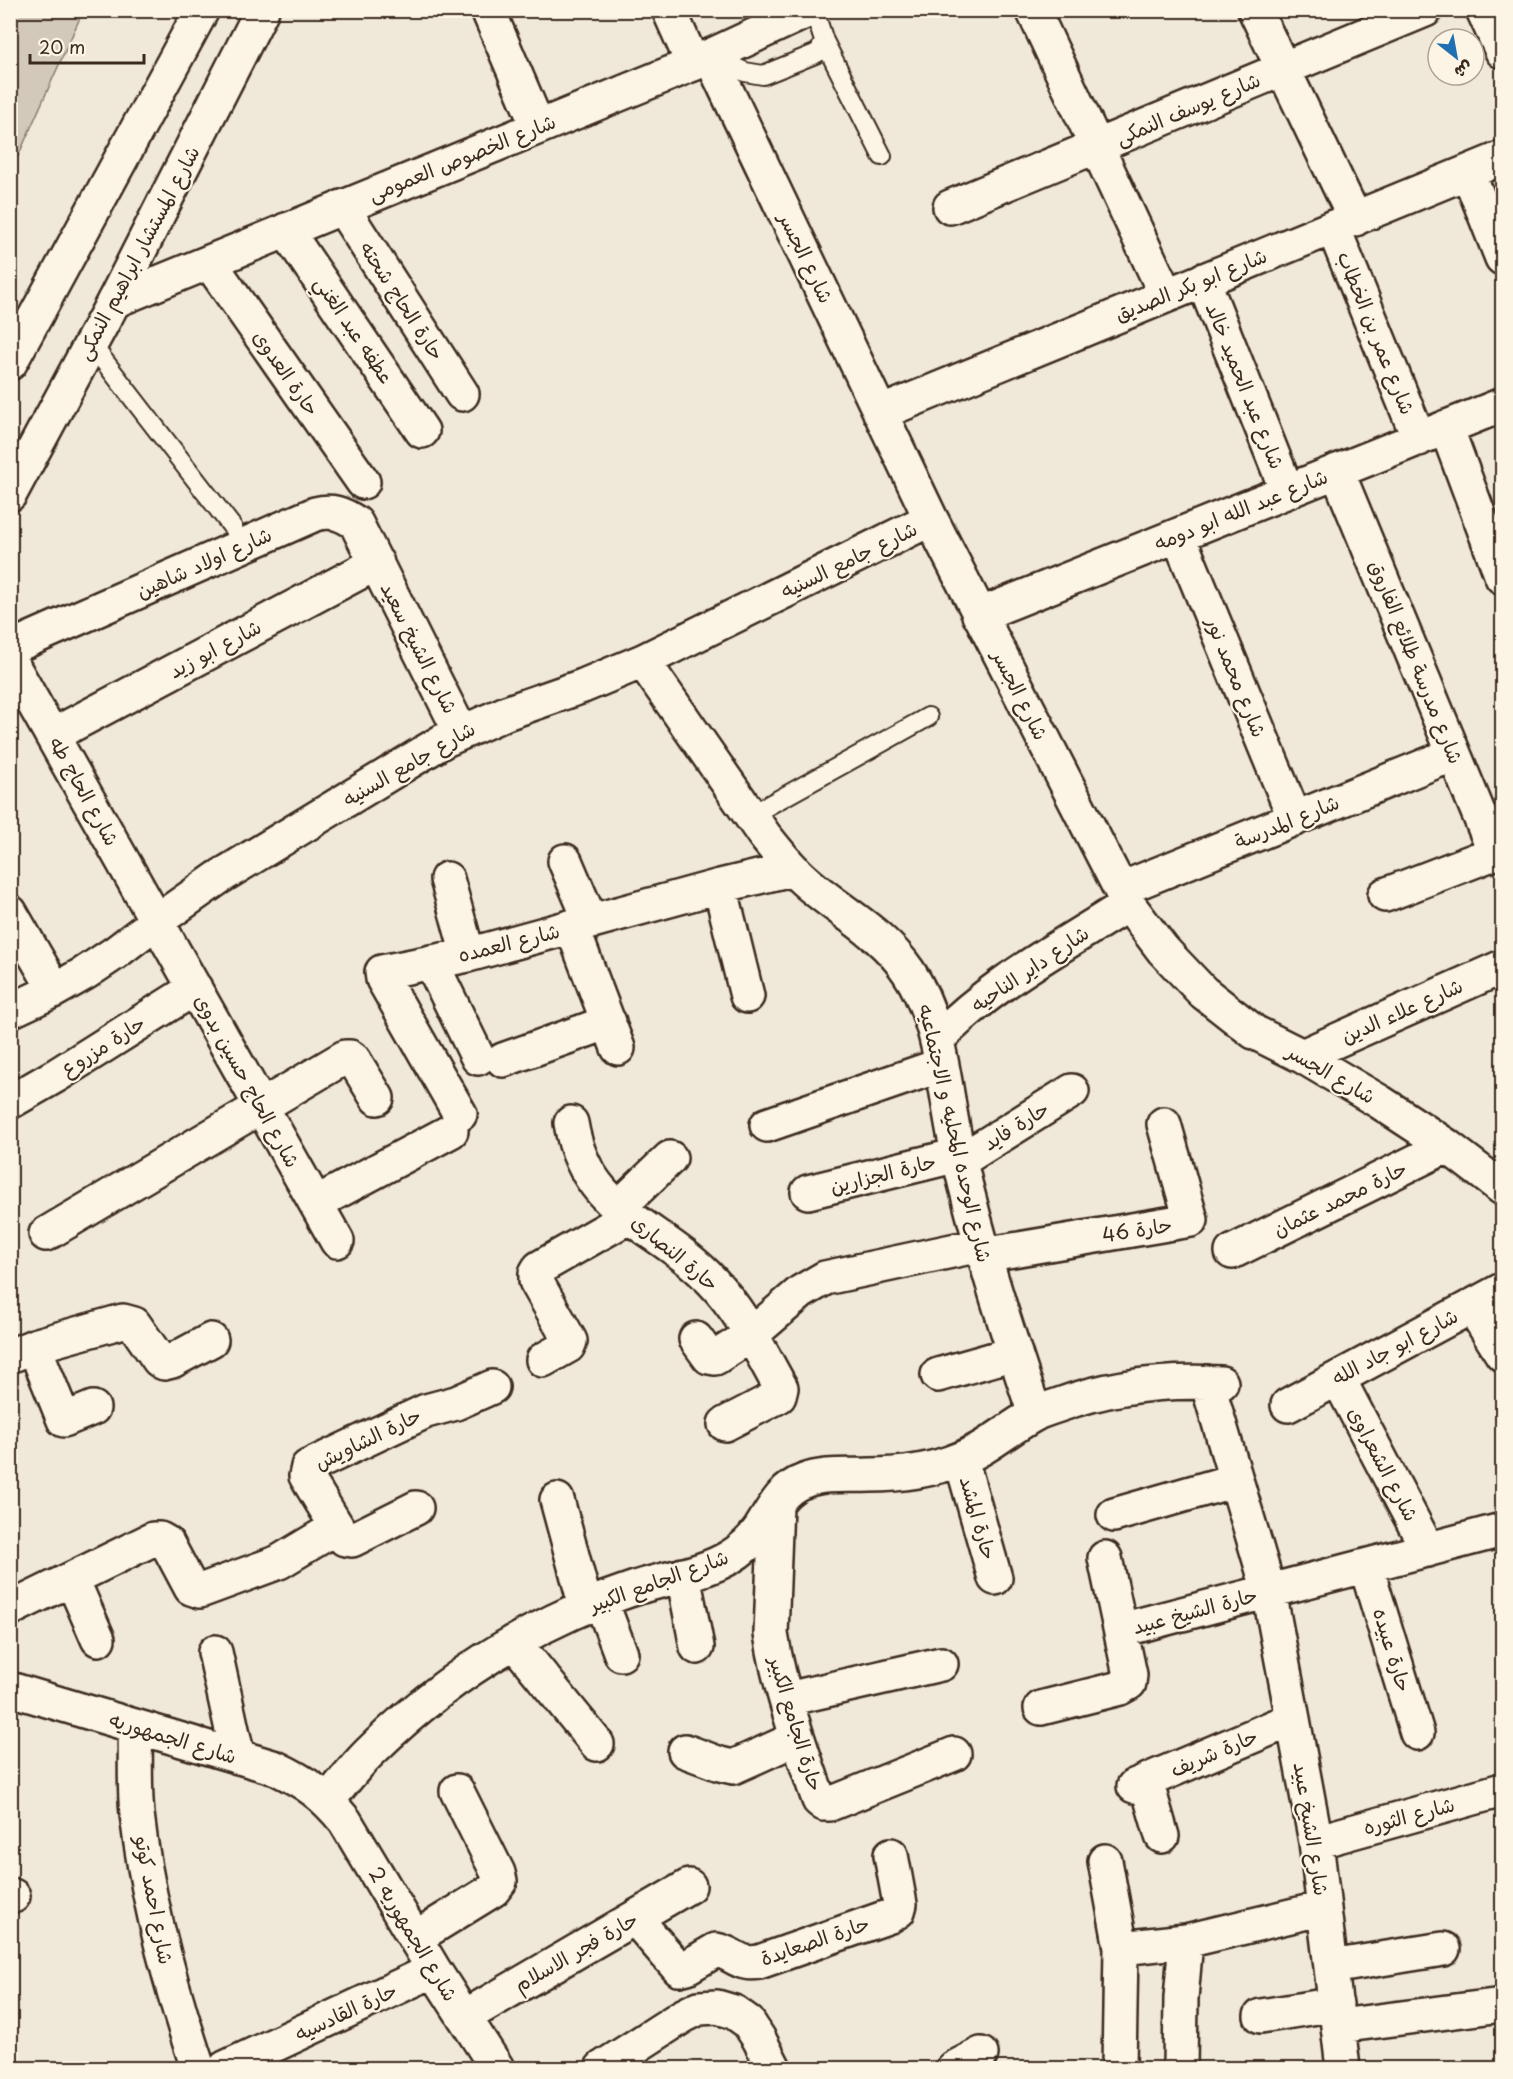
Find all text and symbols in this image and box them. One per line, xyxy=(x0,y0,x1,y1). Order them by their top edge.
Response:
scale bar xyxy=(30,27,144,65)
north arrow xyxy=(1426,27,1486,87)
text: 20 m xyxy=(39,33,85,60)
text: ش xyxy=(1451,56,1478,86)
street label: شارع يوسف النمكى xyxy=(1110,64,1265,152)
street label: شارع الخصوص العمومى xyxy=(363,106,560,208)
street label: شارع المستشار ابراهيم النمكى xyxy=(68,140,207,365)
street label: شارع الجسر xyxy=(771,205,842,308)
street label: حارة الحاج شحته xyxy=(353,235,453,366)
street label: شارع ابو بكر الصديق xyxy=(1110,240,1271,328)
street label: شارع عمر بن الخطاب xyxy=(1330,246,1423,419)
street label: عطفه عبد الغني xyxy=(304,270,402,391)
street label: شارع عبد الحميد خالد xyxy=(1199,298,1293,473)
street label: حارة العدوى xyxy=(246,323,327,422)
street label: شارع عبد الله ابو دومه xyxy=(1149,461,1332,558)
street label: شارع جامع السنيه xyxy=(775,513,922,606)
street label: شارع اولاد شاهين xyxy=(131,519,276,605)
street label: شارع مدرسة طلائع الفاروق xyxy=(1361,555,1472,768)
street label: شارع الشيخ سعيد xyxy=(374,577,466,718)
street label: شارع ابو زيد xyxy=(163,611,266,685)
street label: شارع محمد نور xyxy=(1199,611,1275,741)
street label: شارع الجسر xyxy=(984,642,1056,745)
street label: شارع جامع السنيه xyxy=(337,713,481,814)
street label: شارع الحاج طه xyxy=(42,730,127,851)
street label: شارع المدرسة xyxy=(1230,786,1344,856)
street label: شارع العمده xyxy=(455,915,563,969)
street label: شارع داير الناحيه xyxy=(964,917,1095,1019)
street label: شارع علاء الدين xyxy=(1336,970,1467,1050)
street label: شارع الحاج حسين بدوى xyxy=(188,988,308,1173)
street label: شارع الوحده المحليه و الاجتماعيه xyxy=(912,1000,1000,1265)
street label: حارة مزروع xyxy=(54,1007,151,1083)
street label: شارع الجسر xyxy=(1280,1035,1381,1111)
street label: حارة فايد xyxy=(977,1093,1054,1157)
street label: حارة الجزارين xyxy=(827,1145,939,1201)
street label: حارة محمد عثمان xyxy=(1268,1153,1412,1244)
street label: حارة النصارى xyxy=(625,1207,726,1298)
street label: حارة 46 xyxy=(1100,1209,1174,1249)
street label: شارع ابو جاد الله xyxy=(1326,1300,1463,1392)
street label: حارة الشاويش xyxy=(309,1399,426,1477)
street label: شارع الشعراوى xyxy=(1341,1401,1427,1526)
street label: حارة المشد xyxy=(953,1472,1005,1563)
street label: شارع الجامع الكبير xyxy=(583,1541,733,1621)
street label: حارة الشيخ عبيد xyxy=(1129,1579,1261,1641)
street label: حارة عبيده xyxy=(1366,1604,1420,1695)
street label: حارة الجامع الكبير xyxy=(761,1651,832,1795)
street label: شارع الجمهوريه xyxy=(106,1703,241,1771)
street label: حارة شريف xyxy=(1165,1720,1262,1784)
street label: شارع الشيخ عبيد xyxy=(1287,1760,1337,1898)
street label: شارع الثوره xyxy=(1360,1788,1458,1842)
street label: شارع احمد كوتو xyxy=(128,1832,182,1967)
street label: شارع الجمهوريه 2 xyxy=(362,1860,466,2007)
street label: حارة فجر الاسلام xyxy=(508,1904,643,2000)
street label: حارة الصعايدة xyxy=(756,1907,873,1973)
street label: حارة القادسيه xyxy=(289,1974,402,2048)

